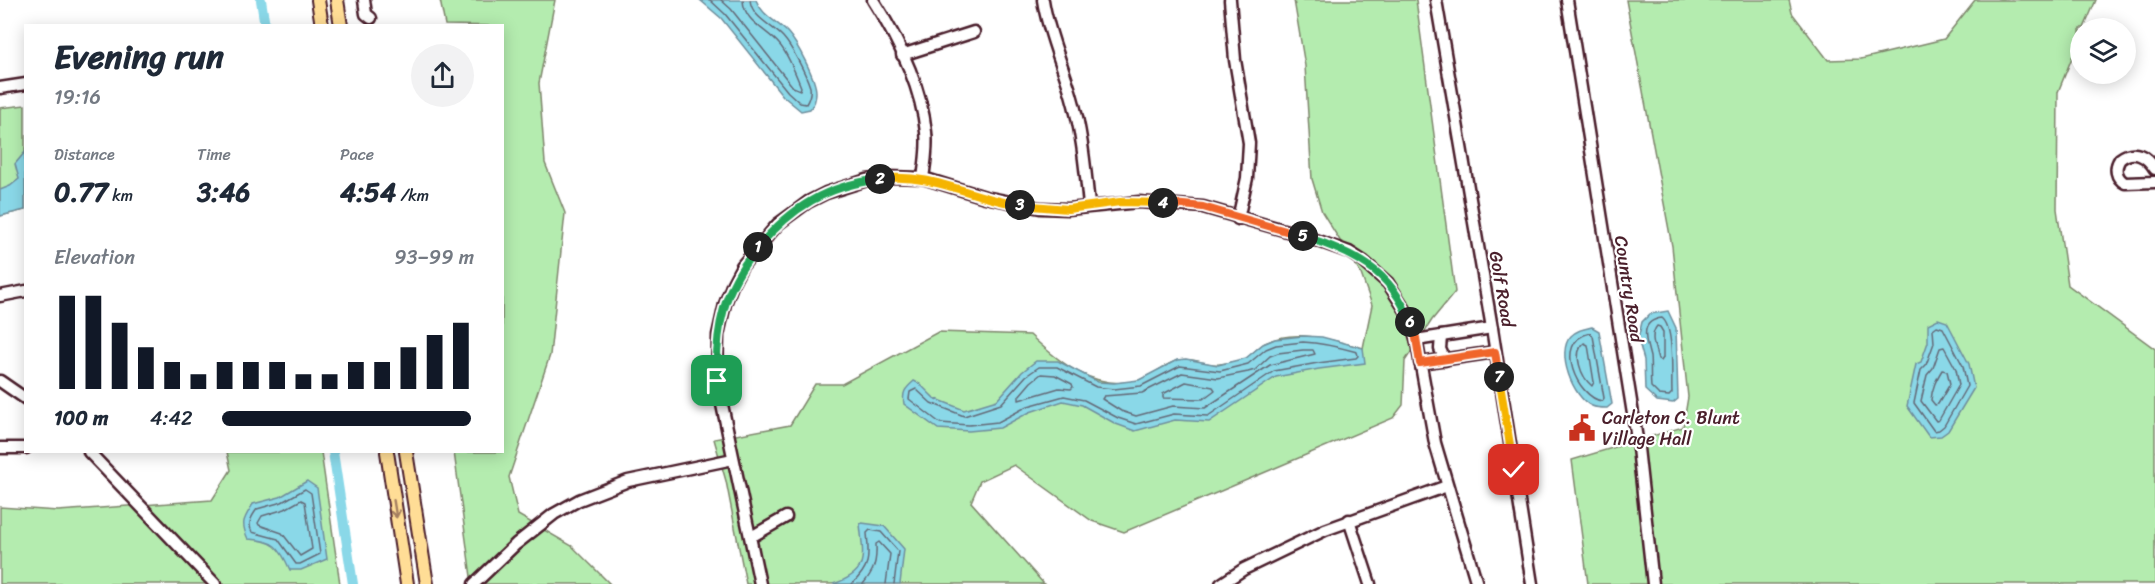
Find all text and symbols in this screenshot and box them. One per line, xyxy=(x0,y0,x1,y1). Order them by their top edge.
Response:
map controls xyxy=(2070,18,2136,84)
button: layers xyxy=(2070,18,2136,84)
text: Evening run xyxy=(54,28,224,86)
button: share xyxy=(411,44,474,107)
text: 19:16 xyxy=(54,80,101,115)
text: Distance xyxy=(54,140,115,169)
text: Time xyxy=(197,140,231,169)
text: Pace xyxy=(340,140,374,169)
pin: 2 xyxy=(865,164,895,194)
text: 2 xyxy=(875,164,885,193)
text: 0.77 xyxy=(54,169,108,215)
text: 3:46 xyxy=(197,169,250,215)
text: 4:54 xyxy=(340,169,396,215)
text: km xyxy=(108,181,133,210)
text: /km xyxy=(396,181,429,210)
pin: 4 xyxy=(1148,188,1178,218)
text: 4 xyxy=(1158,188,1168,217)
pin: 3 xyxy=(1005,190,1035,220)
text: 3 xyxy=(1016,190,1024,219)
pin: 5 xyxy=(1288,221,1318,251)
text: 5 xyxy=(1298,221,1308,250)
pin: 1 xyxy=(743,232,773,262)
text: 1 xyxy=(755,232,761,261)
street label: Country Road xyxy=(1605,233,1653,346)
text: Elevation xyxy=(54,240,135,275)
text: 93–99 m xyxy=(394,240,474,275)
street label: Golf Road xyxy=(1480,249,1525,331)
pin: 6 xyxy=(1395,307,1425,337)
text: 6 xyxy=(1405,307,1415,336)
pin xyxy=(691,355,742,406)
pin: 7 xyxy=(1484,362,1514,392)
text: 7 xyxy=(1494,362,1504,391)
icon: arrive xyxy=(700,364,733,397)
text: 100 m xyxy=(54,401,108,436)
text: 4:42 xyxy=(150,401,193,436)
place label: Carleton C. Blunt Village Hall xyxy=(1602,402,1740,455)
public building icon: Carleton C. Blunt Village Hall xyxy=(1567,413,1597,443)
pin xyxy=(1488,444,1539,495)
icon: check xyxy=(1497,453,1530,486)
one-way arrow xyxy=(390,499,401,519)

